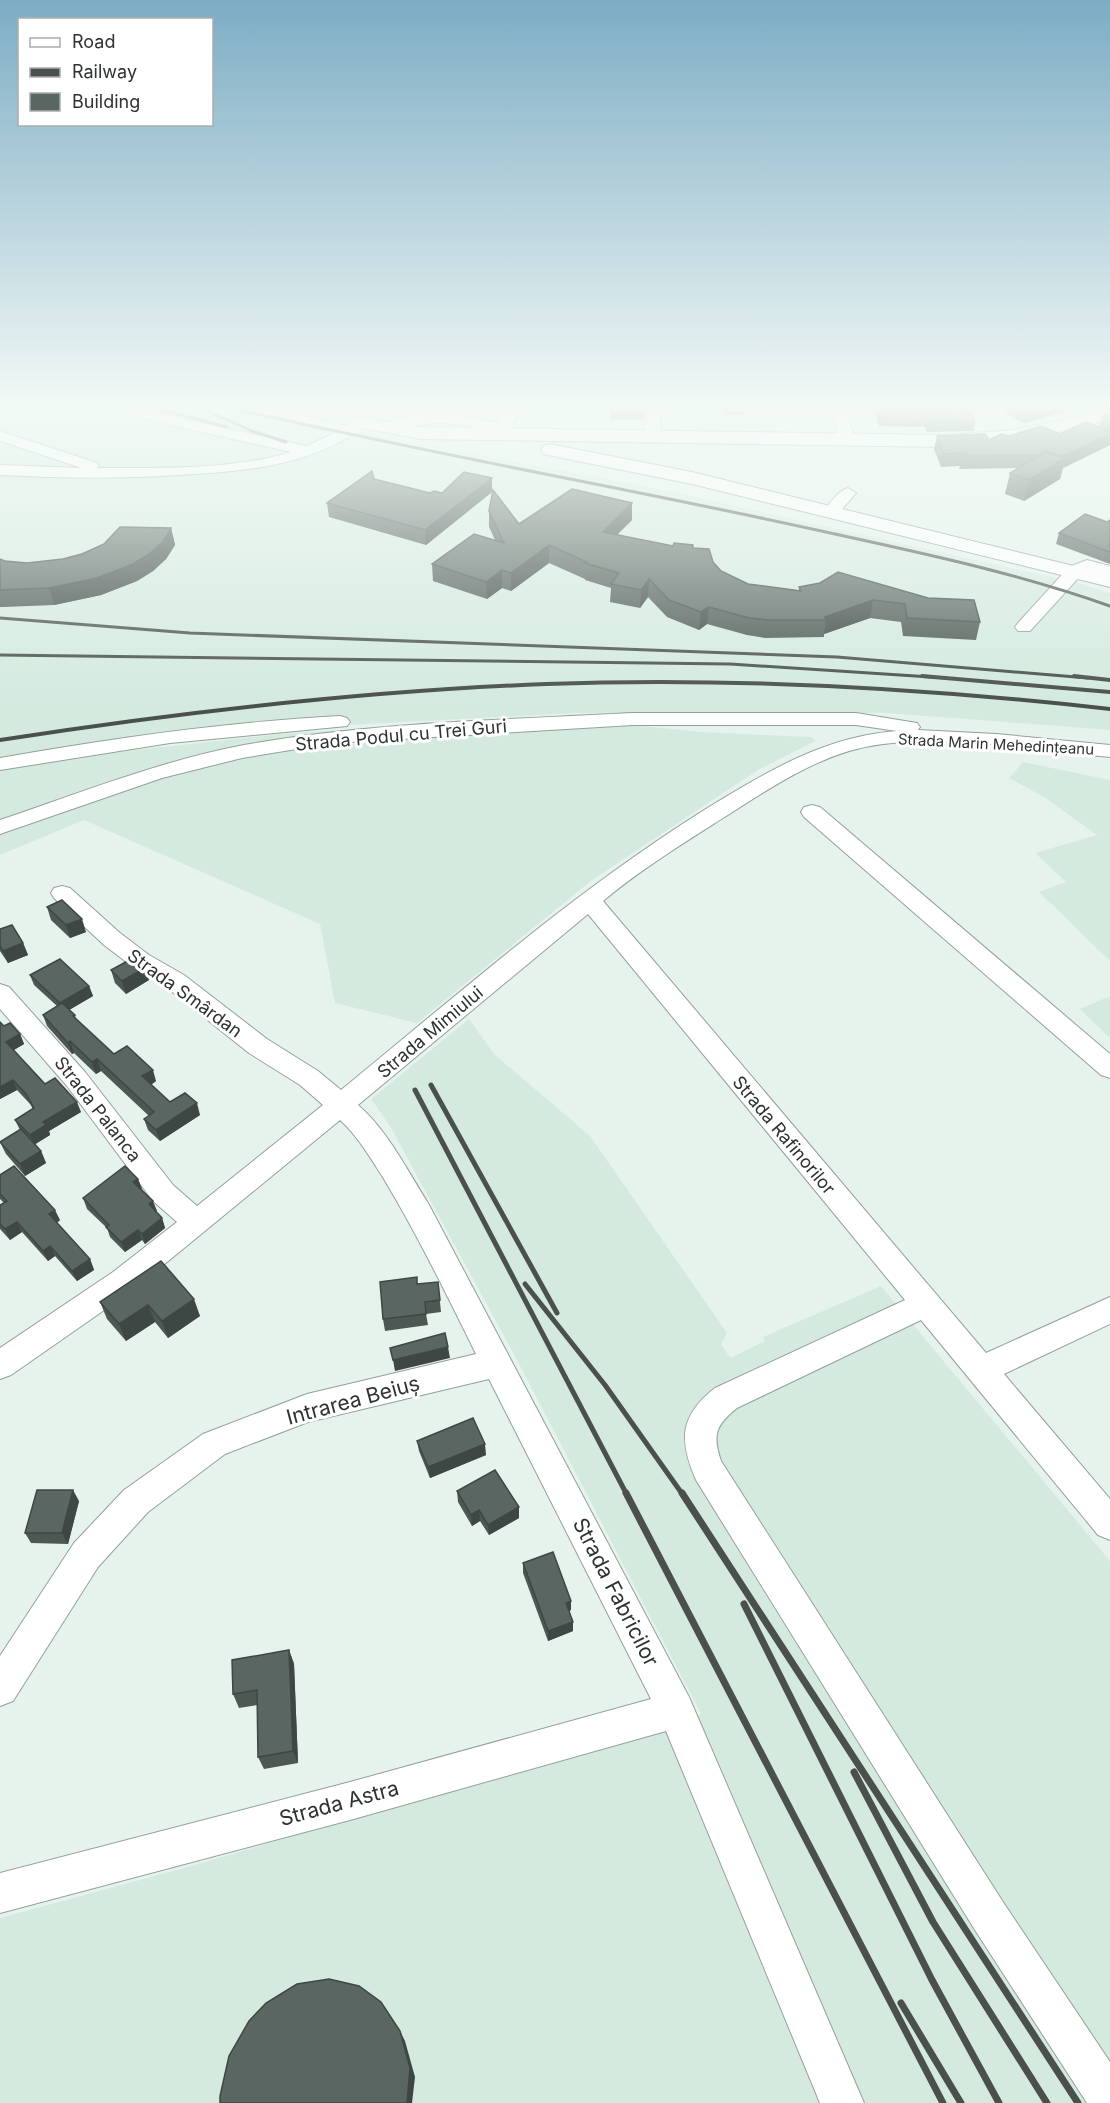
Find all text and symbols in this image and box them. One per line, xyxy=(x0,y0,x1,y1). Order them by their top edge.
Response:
legend xyxy=(18,18,213,126)
text: Road xyxy=(72,31,115,52)
text: Railway xyxy=(72,61,137,82)
text: Building xyxy=(72,91,140,112)
street label: Strada Podul cu Trei Guri xyxy=(294,715,508,755)
street label: Strada Marin Mehedințeanu xyxy=(897,729,1095,759)
street label: Strada Smârdan xyxy=(124,944,246,1042)
street label: Strada Mimiului xyxy=(373,982,487,1082)
street label: Strada Palanca xyxy=(50,1052,146,1166)
street label: Strada Rafinorilor xyxy=(728,1072,840,1199)
street label: Intrarea Beiuș xyxy=(284,1370,422,1430)
street label: Strada Fabricilor xyxy=(568,1514,664,1670)
street label: Strada Astra xyxy=(276,1775,402,1831)

